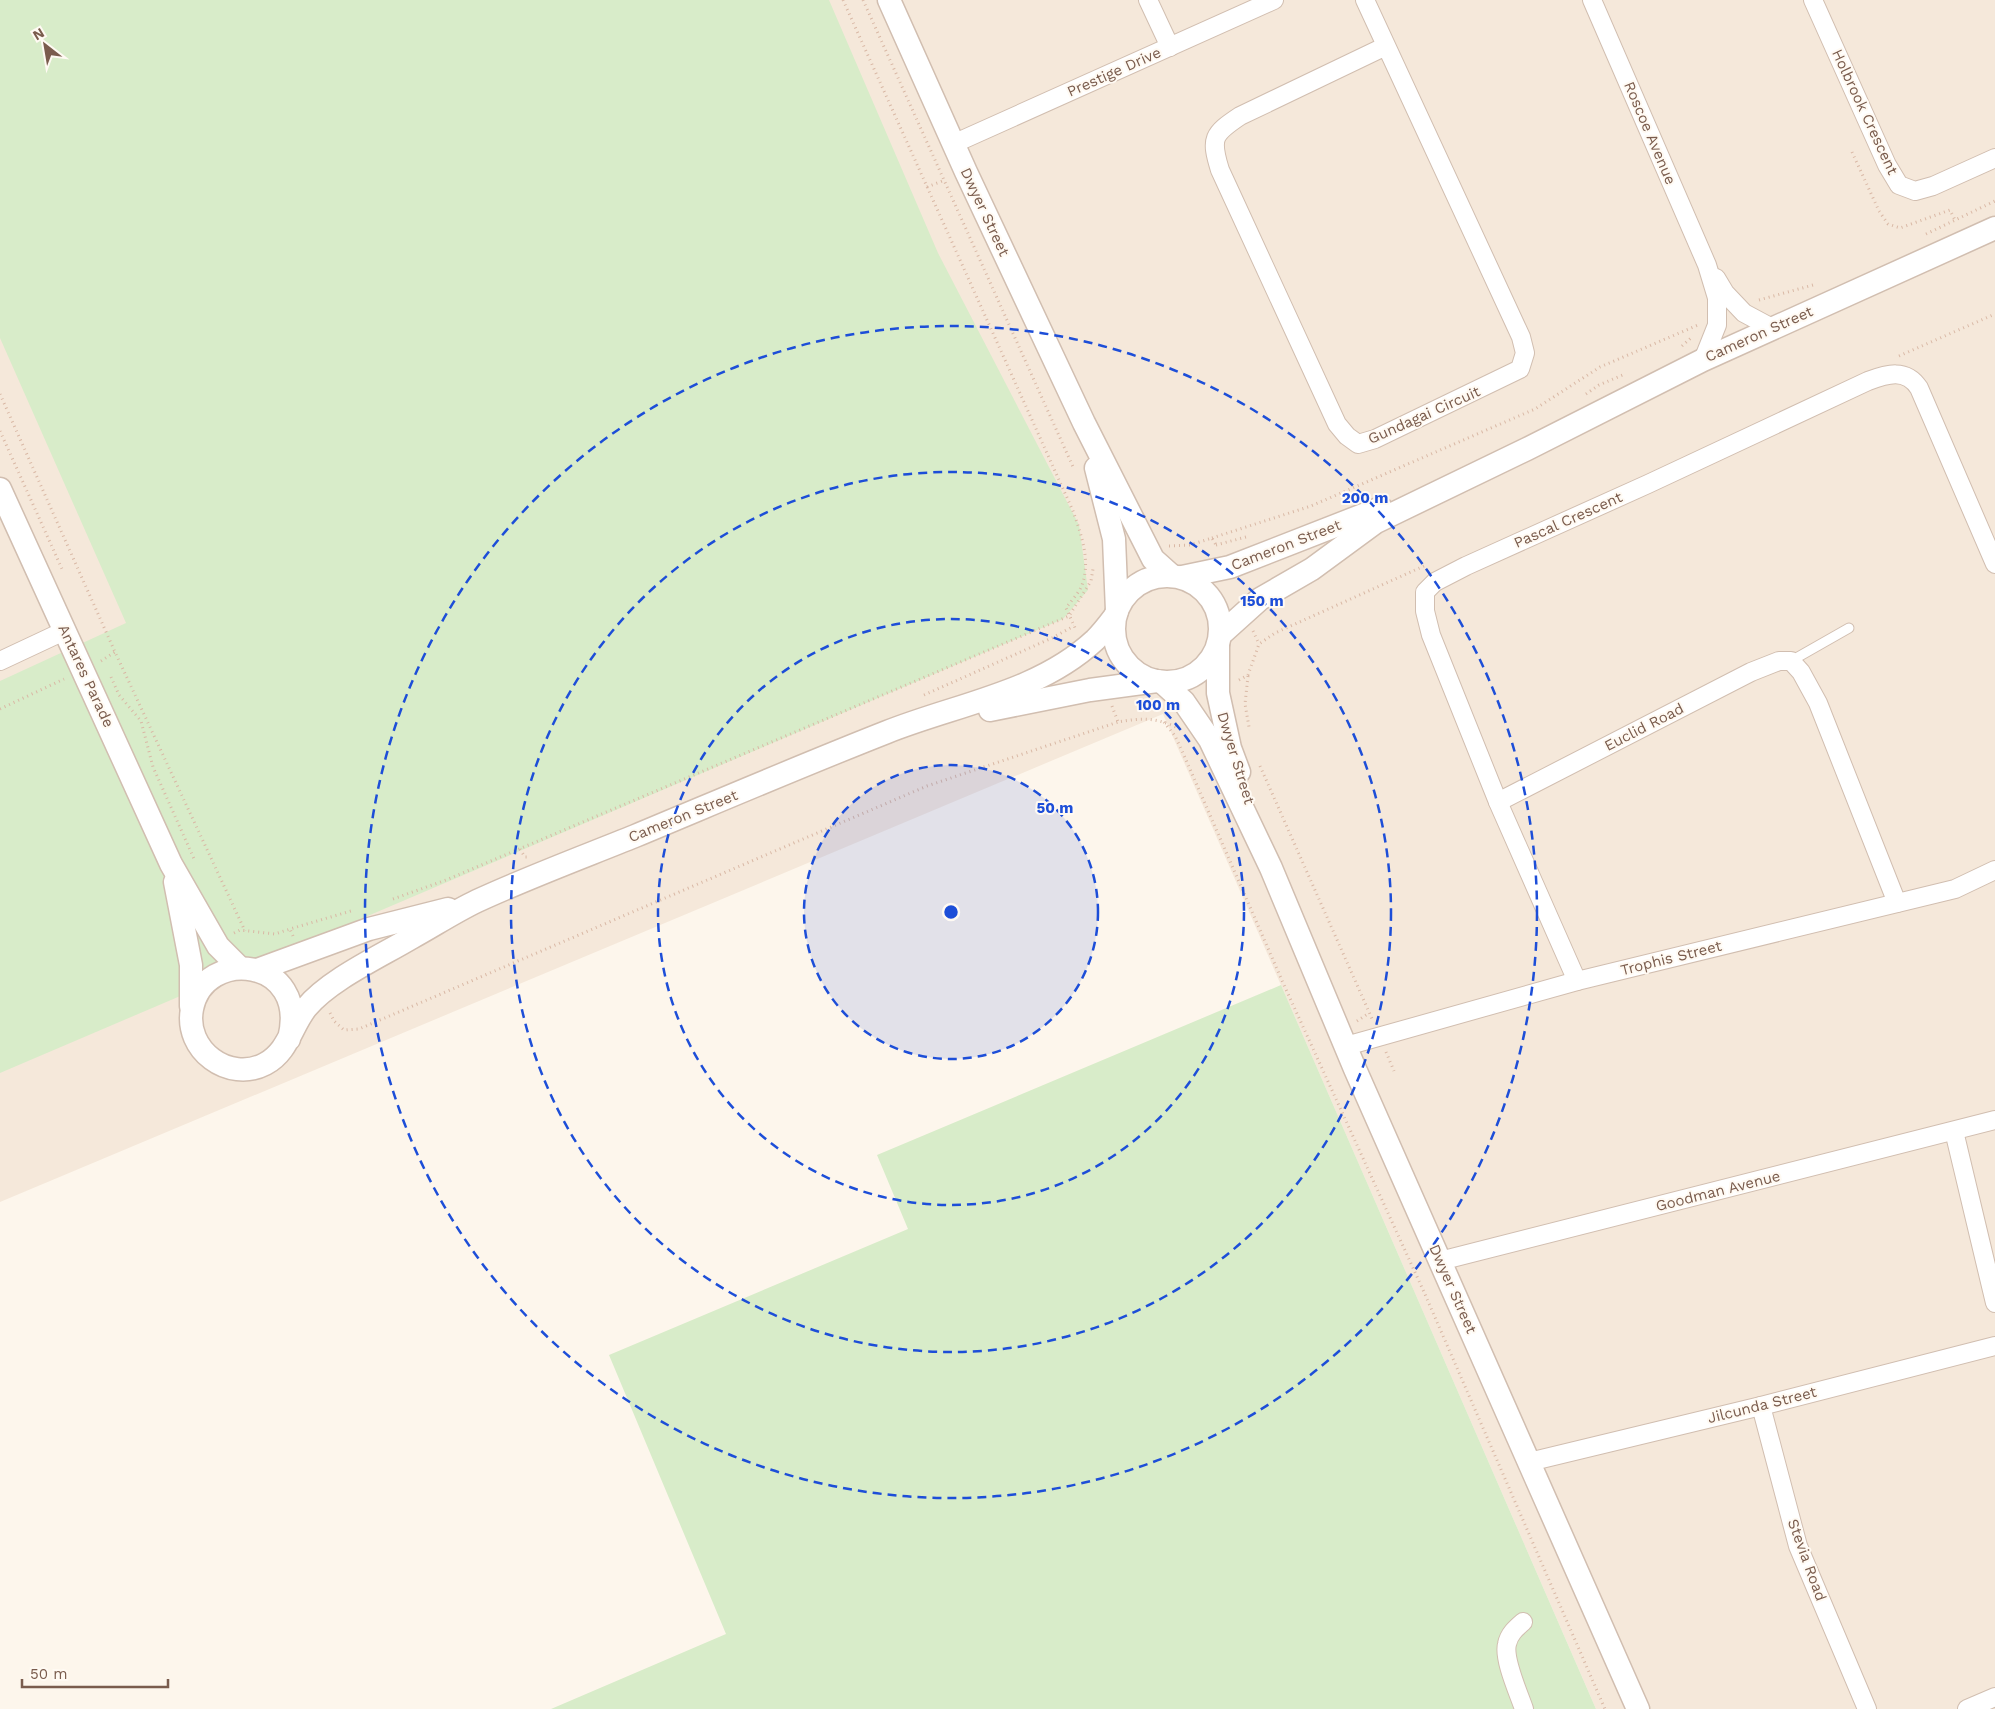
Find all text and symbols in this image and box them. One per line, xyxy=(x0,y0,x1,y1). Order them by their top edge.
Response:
north arrow xyxy=(20,20,70,70)
text: N xyxy=(30,24,47,43)
street label: Prestige Drive xyxy=(1064,43,1164,101)
street label: Holbrook Crescent xyxy=(1828,46,1902,178)
street label: Roscoe Avenue xyxy=(1620,79,1680,187)
street label: Dwyer Street xyxy=(957,165,1014,260)
street label: Cameron Street xyxy=(1702,302,1816,366)
street label: Gundagai Circuit xyxy=(1365,382,1484,448)
street label: Pascal Crescent xyxy=(1511,488,1626,552)
text: 200 m xyxy=(1342,489,1388,507)
street label: Cameron Street xyxy=(1229,516,1344,574)
text: 150 m xyxy=(1240,592,1284,610)
street label: Antares Parade xyxy=(54,622,118,730)
text: 100 m xyxy=(1136,696,1180,714)
street label: Euclid Road xyxy=(1601,699,1687,755)
street label: Dwyer Street xyxy=(1213,710,1259,807)
street label: Cameron Street xyxy=(626,786,741,846)
text: 50 m xyxy=(1037,799,1073,817)
centre of rings xyxy=(942,903,960,921)
street label: Trophis Street xyxy=(1618,937,1724,979)
street label: Goodman Avenue xyxy=(1654,1167,1782,1215)
street label: Dwyer Street xyxy=(1425,1242,1481,1337)
street label: Jilcunda Street xyxy=(1706,1383,1819,1427)
street label: Stevia Road xyxy=(1784,1517,1830,1603)
scale bar xyxy=(22,1656,169,1688)
text: 50 m xyxy=(30,1665,67,1683)

